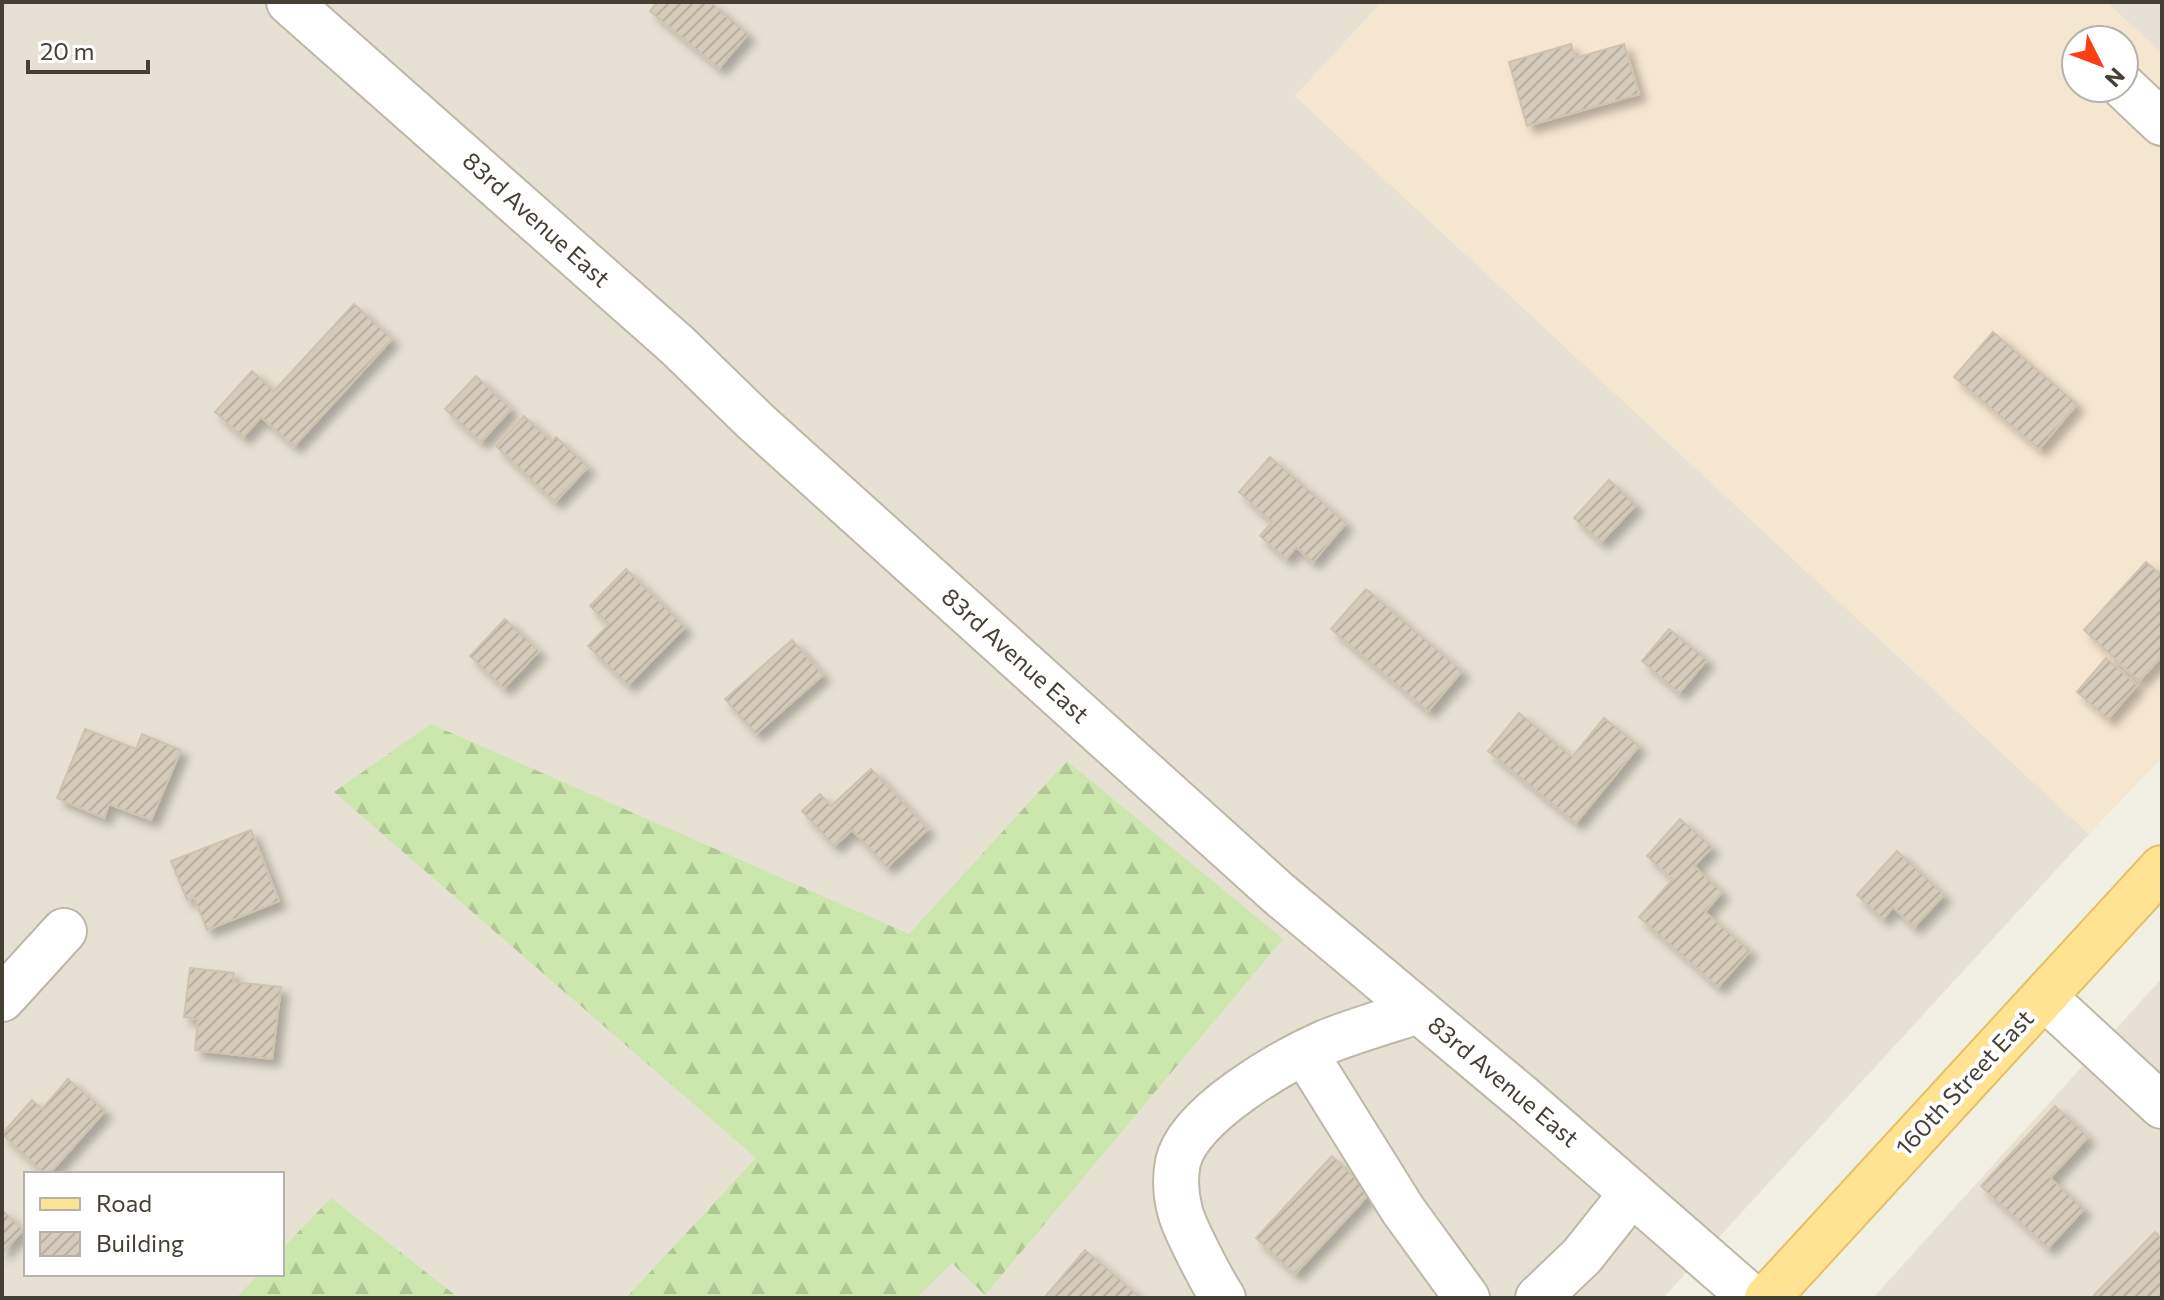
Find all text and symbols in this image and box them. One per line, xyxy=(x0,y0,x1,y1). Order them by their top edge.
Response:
scale bar xyxy=(28,24,148,74)
north arrow xyxy=(2060,24,2140,104)
text: 20 m xyxy=(40,36,94,65)
text: N xyxy=(2100,63,2131,93)
street label: 83rd Avenue East xyxy=(457,145,617,293)
street label: 83rd Avenue East xyxy=(936,581,1096,729)
street label: 160th Street East xyxy=(1889,1003,2039,1161)
street label: 83rd Avenue East xyxy=(1423,1009,1585,1152)
legend xyxy=(24,1172,284,1276)
text: Road xyxy=(96,1188,152,1217)
text: Building xyxy=(96,1228,184,1257)

